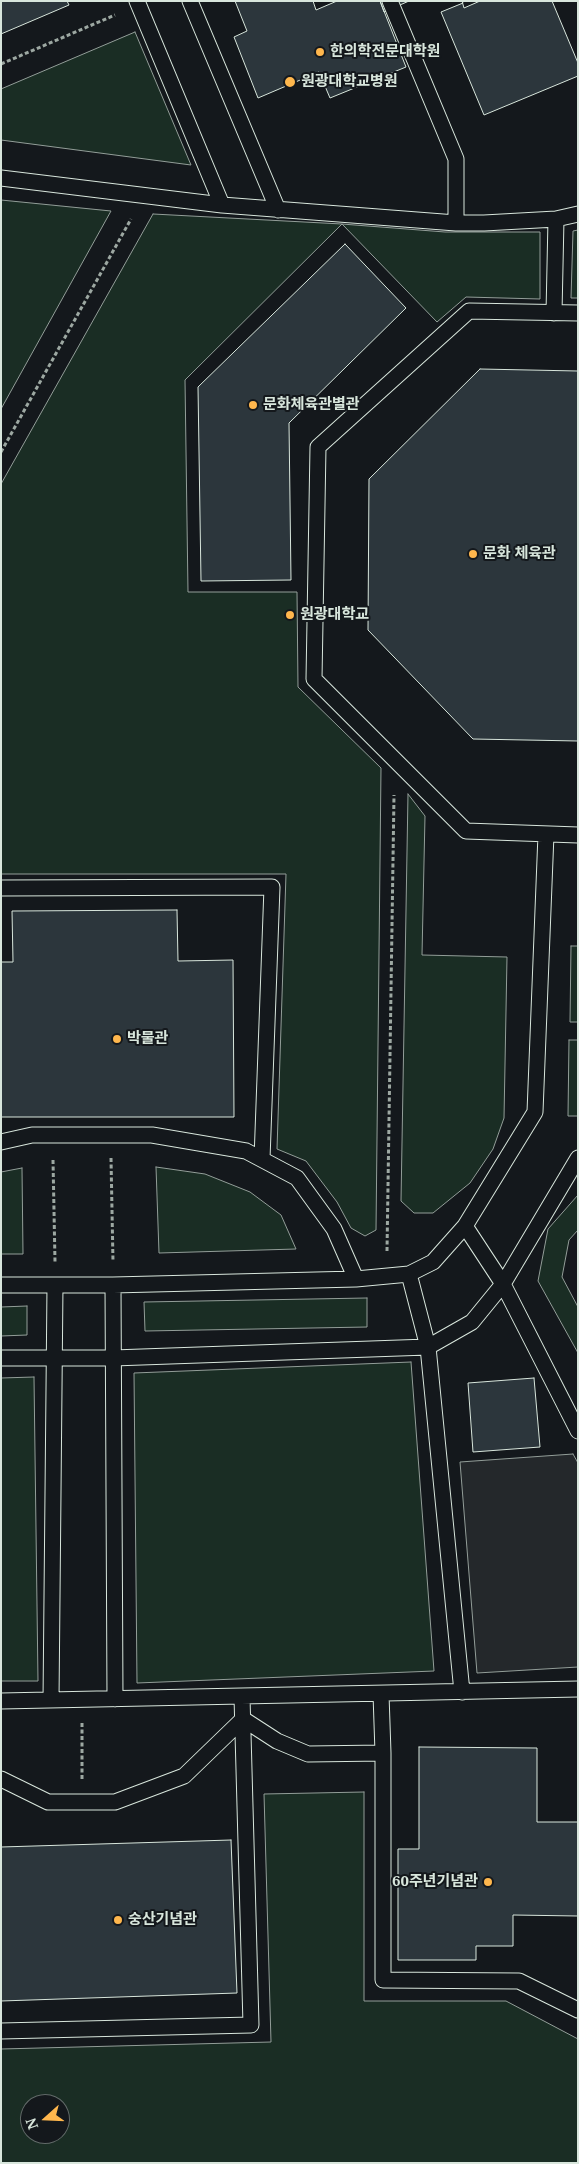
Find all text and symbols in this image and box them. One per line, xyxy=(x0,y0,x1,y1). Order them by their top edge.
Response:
place label: 한의학전문대학원 xyxy=(330,43,440,61)
marker: 한의학전문대학원 xyxy=(314,46,326,58)
place label: 원광대학교병원 xyxy=(301,73,398,91)
marker: 원광대학교병원 xyxy=(283,75,297,89)
place label: 문화체육관별관 xyxy=(263,396,360,414)
marker: 문화체육관별관 xyxy=(247,399,259,411)
place label: 문화 체육관 xyxy=(483,545,556,563)
marker: 문화 체육관 xyxy=(467,548,479,560)
place label: 원광대학교 xyxy=(300,606,369,624)
marker: 원광대학교 xyxy=(284,609,296,621)
place label: 박물관 xyxy=(127,1030,168,1048)
marker: 박물관 xyxy=(111,1033,123,1045)
place label: 60주년기념관 xyxy=(392,1873,478,1891)
marker: 60주년기념관 xyxy=(482,1876,494,1888)
place label: 숭산기념관 xyxy=(128,1911,197,1929)
marker: 숭산기념관 xyxy=(112,1914,124,1926)
north arrow xyxy=(20,2094,70,2144)
text: N xyxy=(21,2116,42,2132)

